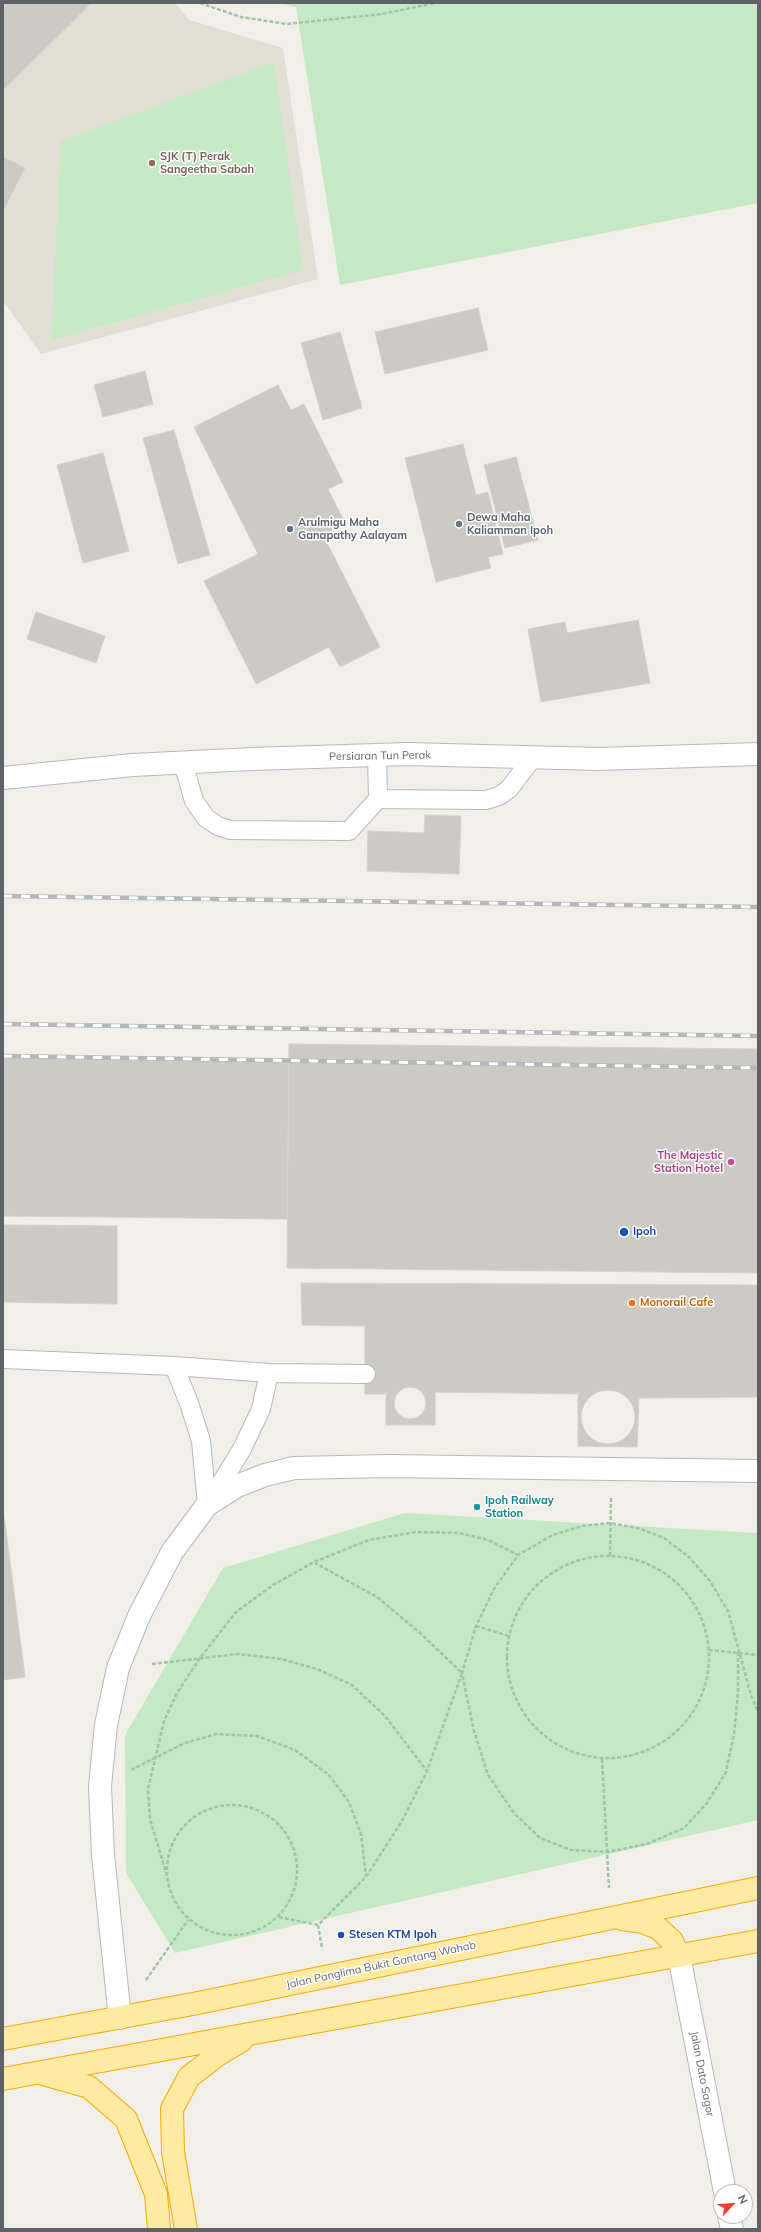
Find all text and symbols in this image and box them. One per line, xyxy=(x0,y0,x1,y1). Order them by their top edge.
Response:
place label: SJK (T) Perak Sangeetha Sabah xyxy=(160,150,254,176)
marker: SJK (T) Perak Sangeetha Sabah xyxy=(147,158,157,168)
place label: Dewa Maha Kaliamman Ipoh xyxy=(467,511,553,537)
place label: Arulmigu Maha Ganapathy Aalayam xyxy=(298,516,407,542)
marker: Dewa Maha Kaliamman Ipoh xyxy=(454,519,464,529)
marker: Arulmigu Maha Ganapathy Aalayam xyxy=(285,524,295,534)
street label: Persiaran Tun Perak xyxy=(329,749,431,763)
place label: The Majestic Station Hotel xyxy=(654,1149,723,1175)
marker: The Majestic Station Hotel xyxy=(726,1157,736,1167)
place label: Ipoh xyxy=(633,1225,656,1239)
marker: Ipoh xyxy=(618,1226,630,1238)
place label: Monorail Cafe xyxy=(640,1296,713,1310)
marker: Monorail Cafe xyxy=(627,1298,637,1308)
place label: Ipoh Railway Station xyxy=(485,1494,554,1520)
marker: Ipoh Railway Station xyxy=(472,1502,482,1512)
place label: Stesen KTM Ipoh xyxy=(349,1928,437,1942)
marker: Stesen KTM Ipoh xyxy=(336,1930,346,1940)
street label: Jalan Panglima Bukit Gantang Wahab xyxy=(285,1938,477,1992)
street label: Jalan Dato Sagor xyxy=(687,2030,717,2118)
north arrow xyxy=(713,2184,753,2224)
text: N xyxy=(735,2192,751,2206)

